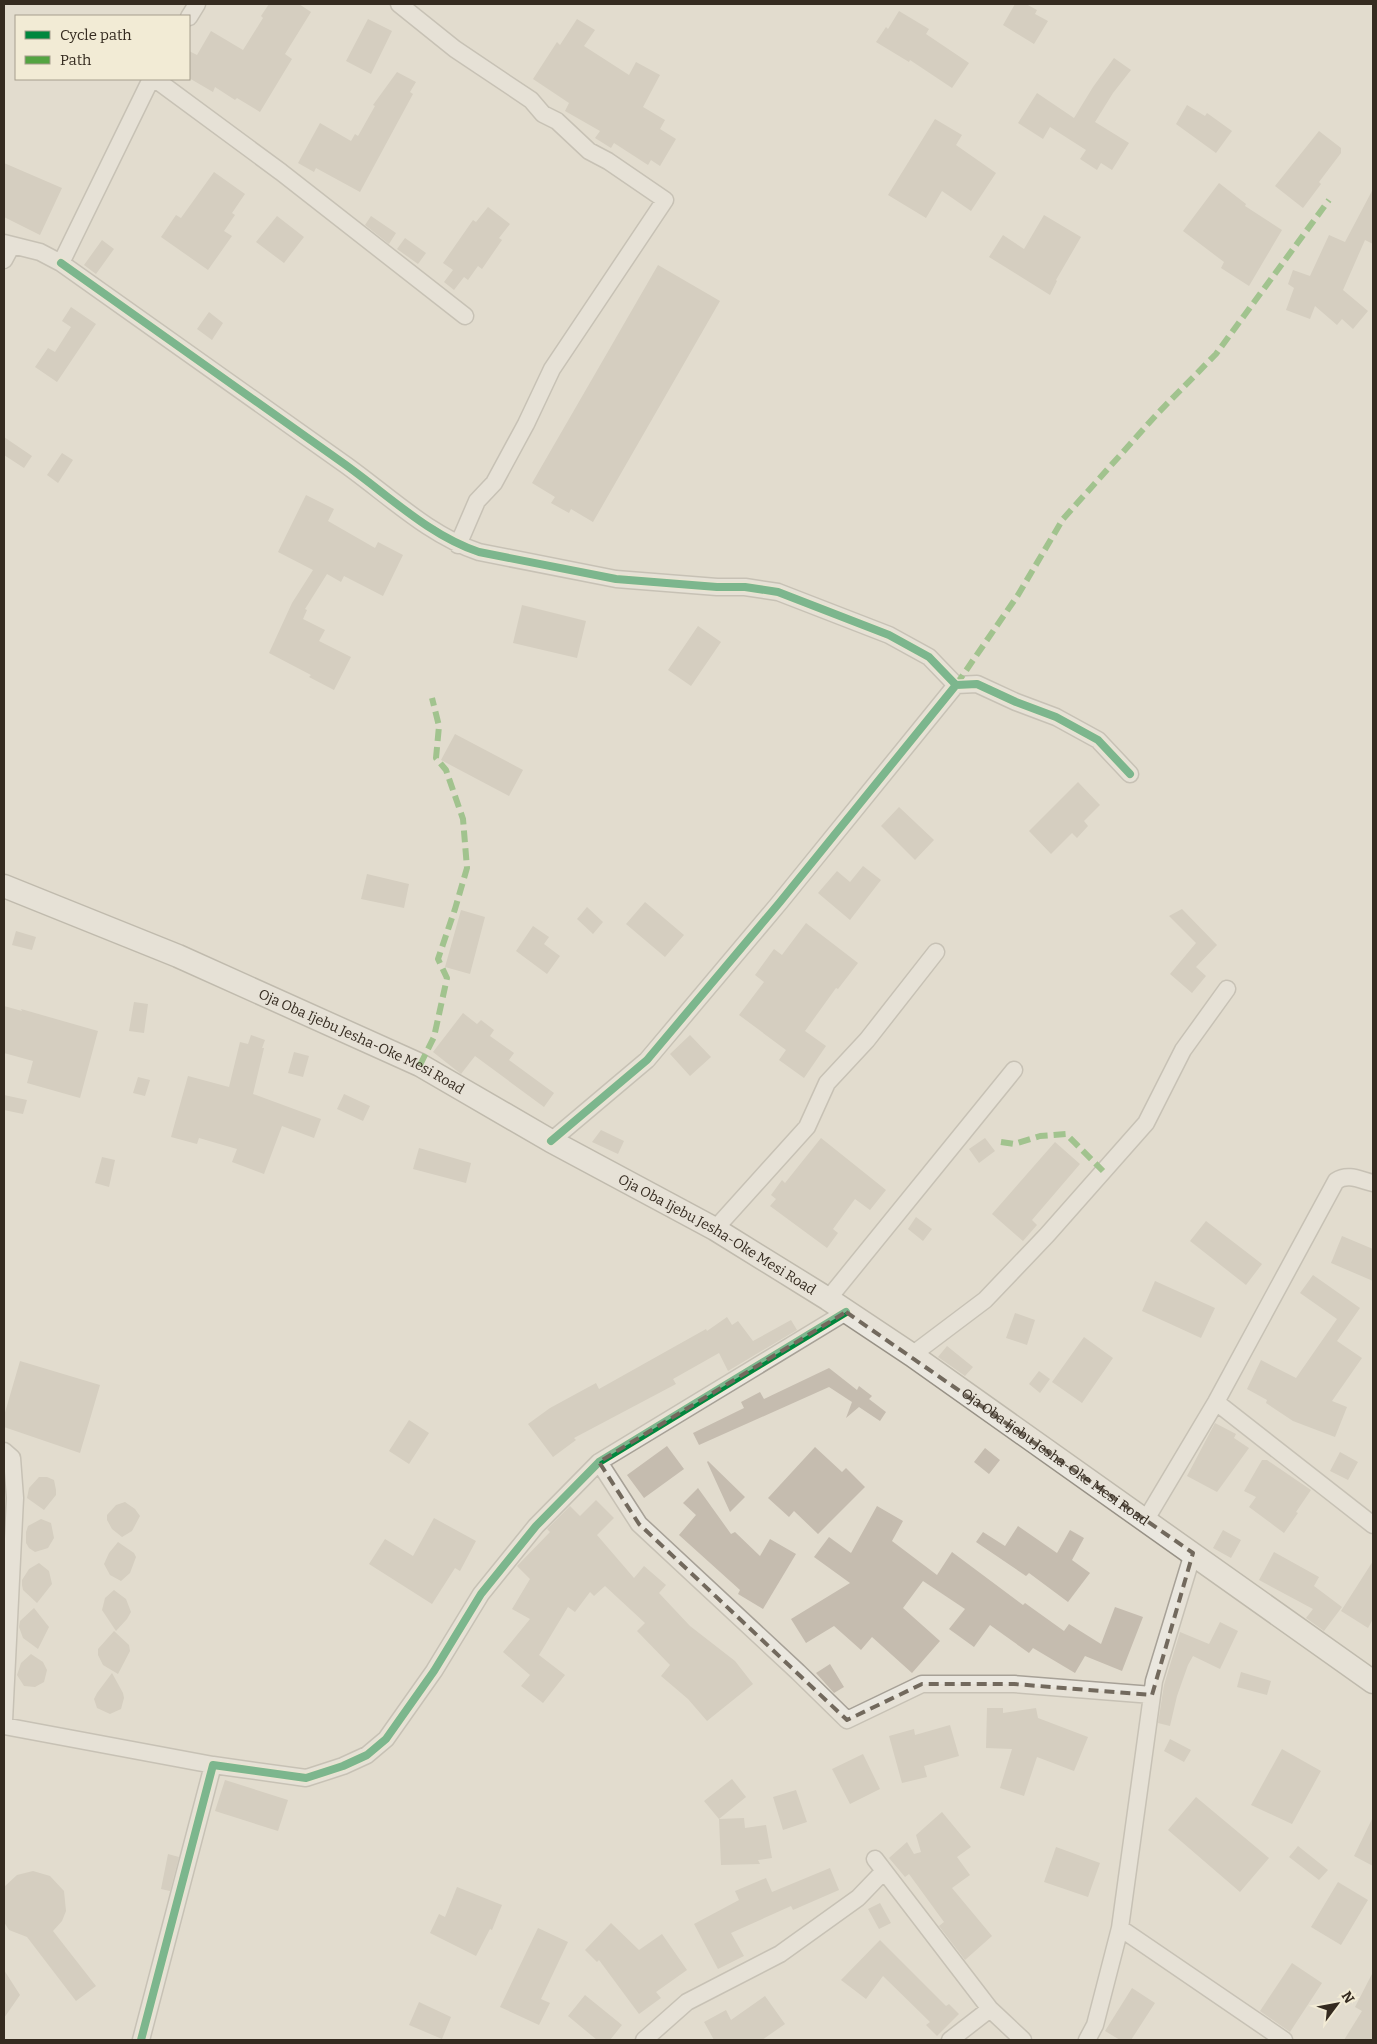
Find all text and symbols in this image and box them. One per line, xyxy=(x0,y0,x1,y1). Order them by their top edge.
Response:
legend xyxy=(15,15,190,80)
text: Cycle path xyxy=(60,26,132,44)
text: Path xyxy=(60,51,92,69)
street label: Oja Oba Ijebu Jesha-Oke Mesi Road xyxy=(256,985,467,1097)
street label: Oja Oba Ijebu Jesha-Oke Mesi Road xyxy=(615,1170,819,1298)
street label: Oja Oba Ijebu Jesha-Oke Mesi Road xyxy=(958,1384,1152,1529)
north arrow xyxy=(1312,1979,1362,2029)
text: N xyxy=(1338,1988,1358,2007)

